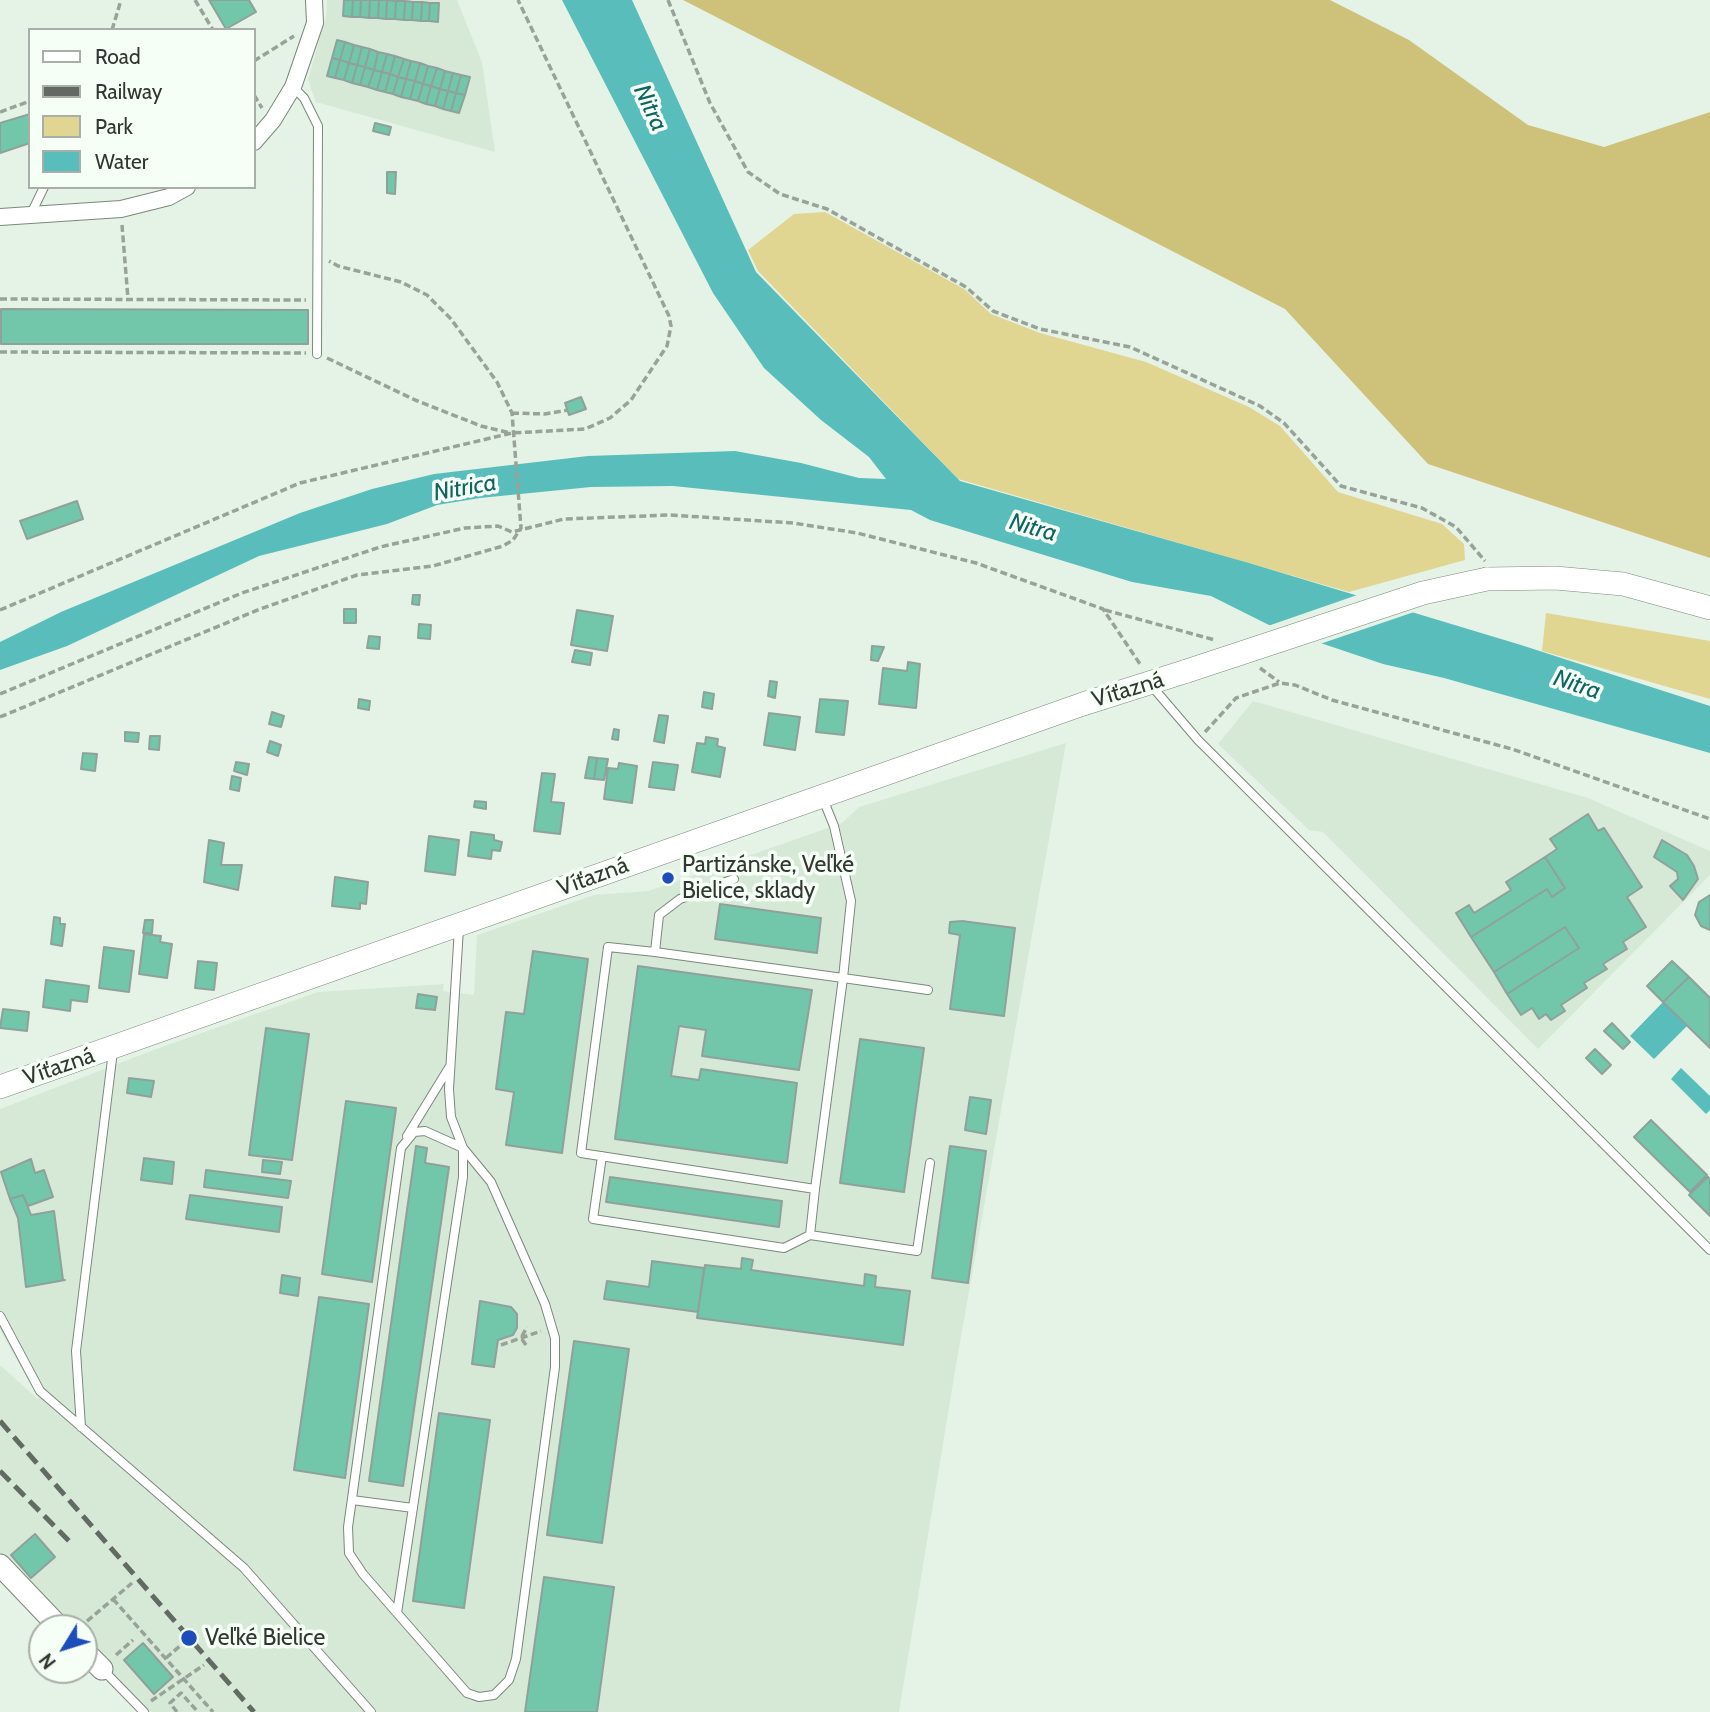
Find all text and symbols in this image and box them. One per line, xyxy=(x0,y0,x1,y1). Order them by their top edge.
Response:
legend xyxy=(28,28,256,189)
text: Road xyxy=(95,44,141,69)
text: Railway xyxy=(95,79,162,104)
water label: Nitra xyxy=(627,80,673,136)
text: Park xyxy=(95,114,133,139)
text: Water xyxy=(95,149,148,174)
water label: Nitrica xyxy=(431,468,499,508)
water label: Nitra xyxy=(1006,508,1060,548)
water label: Nitra xyxy=(1550,664,1604,706)
street label: Víťazná xyxy=(1089,666,1167,714)
street label: Víťazná xyxy=(554,851,632,903)
place label: Partizánske, Veľké Bielice, sklady xyxy=(682,851,854,905)
marker: Partizánske, Veľké Bielice, sklady xyxy=(660,870,676,886)
street label: Víťazná xyxy=(20,1042,98,1092)
north arrow xyxy=(28,1614,98,1684)
place label: Veľké Bielice xyxy=(205,1624,325,1652)
marker: Veľké Bielice xyxy=(179,1628,199,1648)
text: N xyxy=(34,1649,61,1673)

